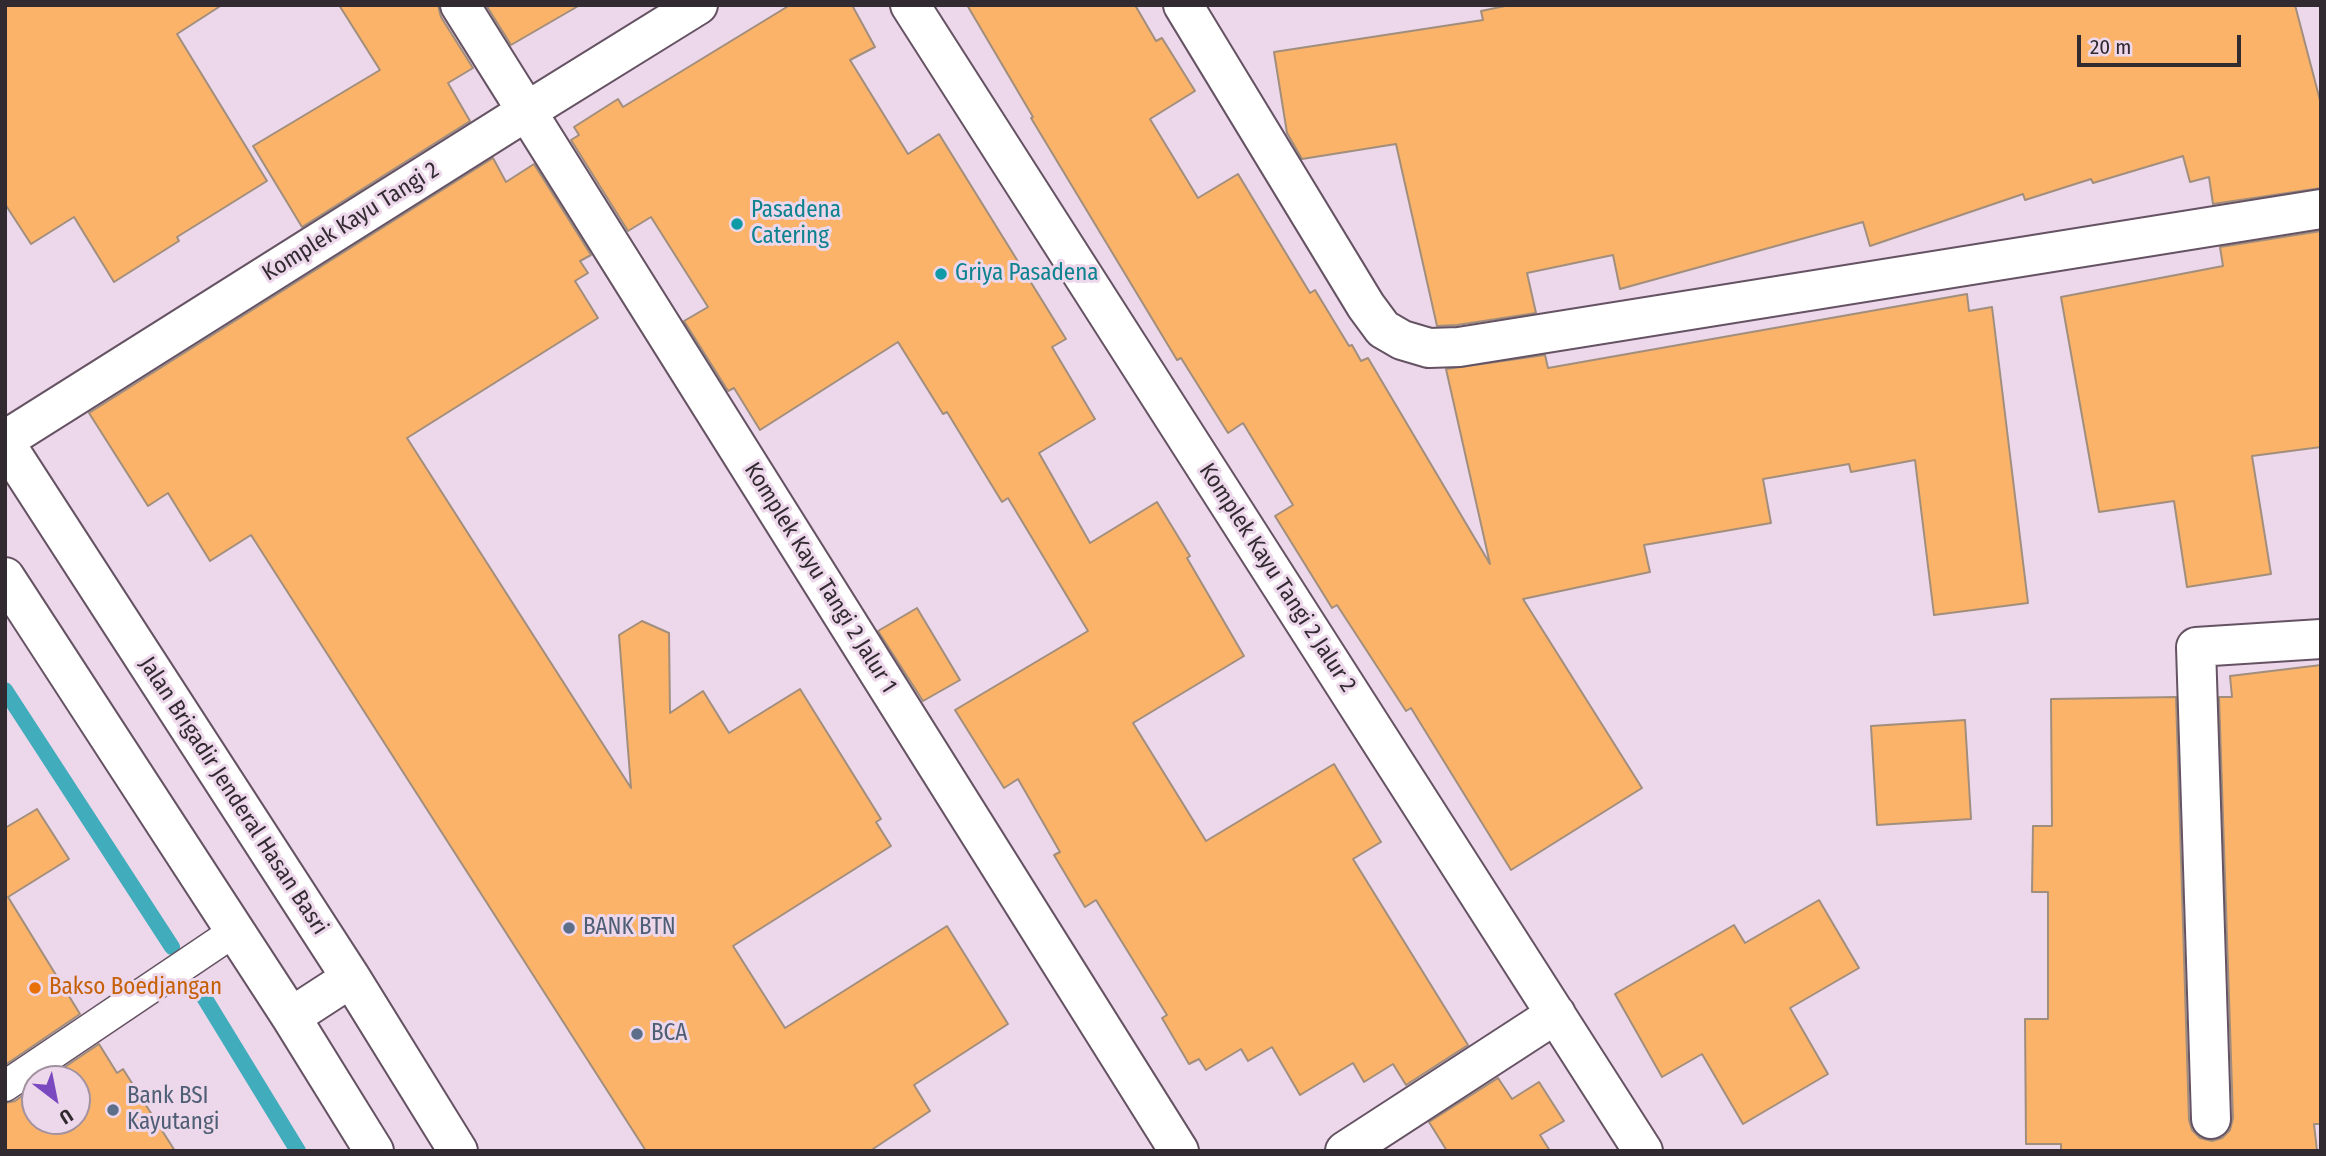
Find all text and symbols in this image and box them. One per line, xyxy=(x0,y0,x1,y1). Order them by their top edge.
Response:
scale bar xyxy=(2081,21,2246,65)
text: 20 m xyxy=(2090,34,2131,60)
street label: Komplek Kayu Tangi 2 xyxy=(258,157,444,287)
place label: Pasadena Catering xyxy=(751,197,841,251)
marker: Pasadena Catering xyxy=(729,216,745,232)
place label: Griya Pasadena xyxy=(955,260,1099,288)
marker: Griya Pasadena xyxy=(933,266,949,282)
street label: Komplek Kayu Tangi 2 Jalur 1 xyxy=(738,458,902,698)
street label: Komplek Kayu Tangi 2 Jalur 2 xyxy=(1193,458,1361,698)
street label: Jalan Brigadir Jenderal Hasan Basri xyxy=(133,652,333,940)
place label: BANK BTN xyxy=(583,914,676,942)
marker: BANK BTN xyxy=(561,920,577,936)
place label: Bakso Boedjangan xyxy=(49,974,222,1002)
marker: Bakso Boedjangan xyxy=(27,980,43,996)
place label: BCA xyxy=(651,1020,687,1048)
marker: BCA xyxy=(629,1026,645,1042)
north arrow xyxy=(21,1065,91,1135)
place label: Bank BSI Kayutangi xyxy=(127,1083,220,1137)
marker: Bank BSI Kayutangi xyxy=(105,1102,121,1118)
text: U xyxy=(56,1104,77,1129)

